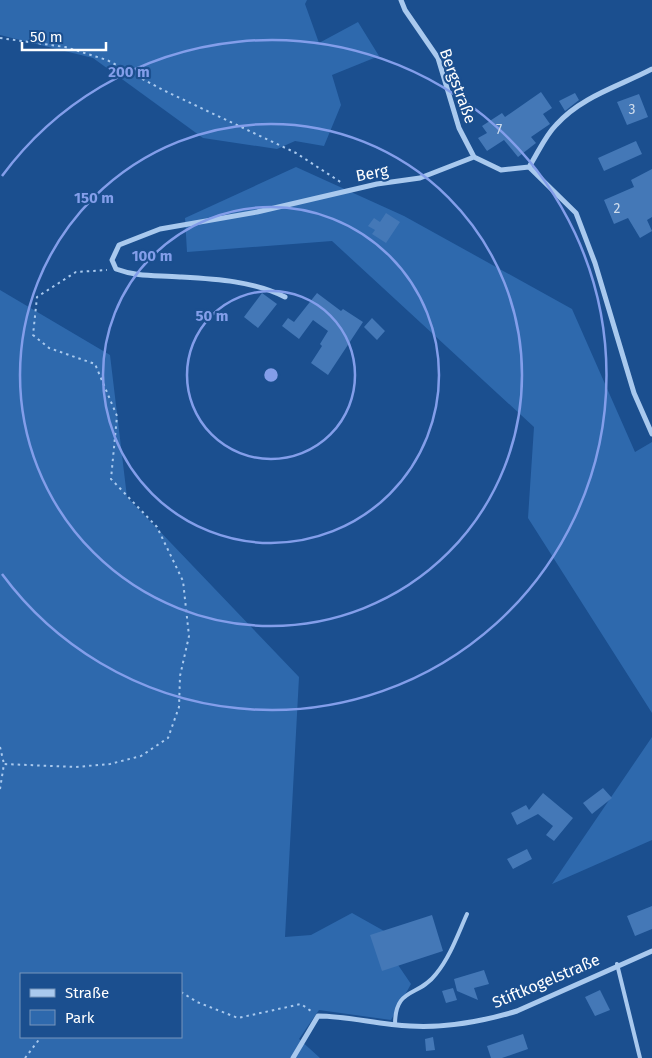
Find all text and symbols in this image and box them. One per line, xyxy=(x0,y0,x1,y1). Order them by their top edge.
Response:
scale bar xyxy=(22,20,106,52)
text: 50 m xyxy=(30,28,63,46)
street label: Bergstraße xyxy=(436,46,480,126)
text: 200 m xyxy=(108,63,150,81)
house number: 3 xyxy=(629,101,636,118)
house number: 7 xyxy=(496,121,502,138)
street label: Berg xyxy=(354,160,391,185)
text: 150 m xyxy=(74,189,114,207)
house number: 2 xyxy=(614,200,621,217)
text: 100 m xyxy=(132,247,172,265)
text: 50 m xyxy=(195,307,229,325)
centre of rings xyxy=(262,366,280,384)
street label: Stiftkogelstraße xyxy=(489,950,603,1012)
legend xyxy=(20,973,182,1038)
text: Straße xyxy=(65,984,109,1002)
text: Park xyxy=(65,1009,95,1027)

